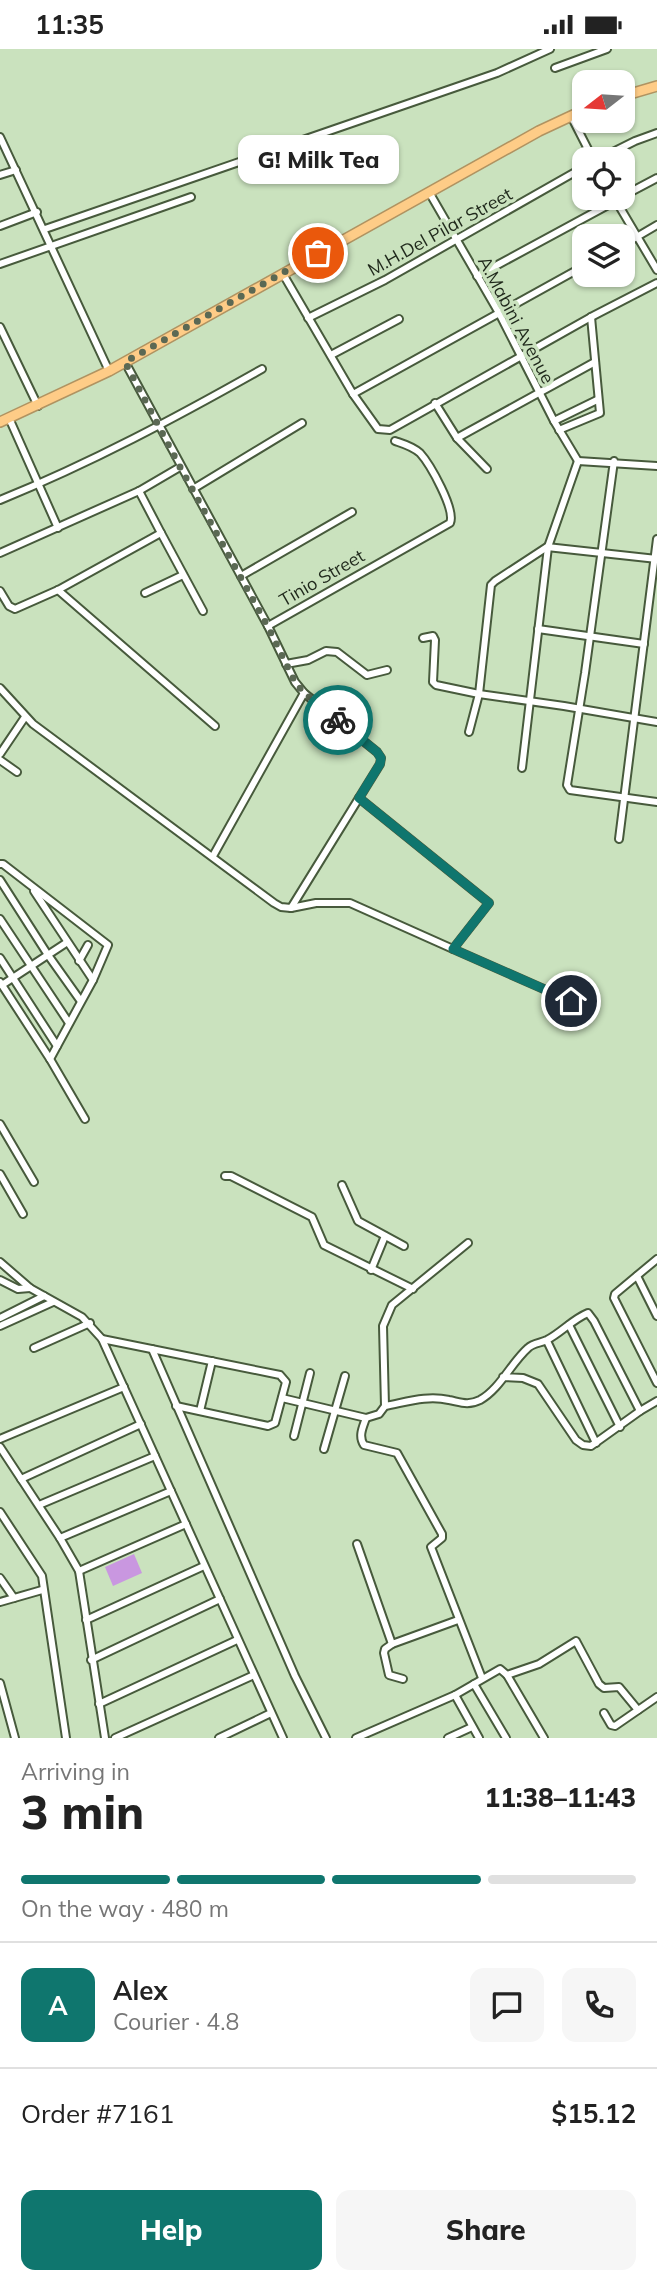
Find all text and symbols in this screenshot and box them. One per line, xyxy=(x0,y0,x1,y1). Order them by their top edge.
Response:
text: 11:35 xyxy=(35,8,104,41)
north arrow xyxy=(572,70,635,133)
map controls xyxy=(572,70,635,287)
callout: G! Milk Tea xyxy=(238,134,398,183)
text: G! Milk Tea xyxy=(258,145,379,174)
button: locate xyxy=(572,147,635,210)
street label: M.H.Del Pilar Street xyxy=(363,182,516,281)
pin xyxy=(288,223,348,283)
button: layers xyxy=(572,224,635,287)
icon: bag xyxy=(299,234,337,272)
street label: A.Mabini Avenue xyxy=(473,252,560,388)
street label: Tinio Street xyxy=(275,544,369,611)
courier xyxy=(303,685,373,755)
icon: bike xyxy=(319,701,357,739)
pin xyxy=(541,971,601,1031)
icon: home xyxy=(552,982,590,1020)
text: Arriving in xyxy=(21,1757,130,1786)
text: 11:38–11:43 xyxy=(485,1781,636,1814)
text: 3 min xyxy=(21,1783,144,1841)
text: On the way · 480 m xyxy=(21,1894,229,1923)
button: chat xyxy=(470,1968,544,2042)
button: phone xyxy=(562,1968,636,2042)
text: Alex xyxy=(113,1974,168,2007)
text: A xyxy=(48,1989,68,2022)
text: Courier · 4.8 xyxy=(113,2007,239,2036)
text: Order #7161 xyxy=(21,2097,174,2130)
text: $15.12 xyxy=(552,2097,636,2130)
button: Help xyxy=(21,2190,322,2270)
button: Share xyxy=(336,2190,636,2270)

